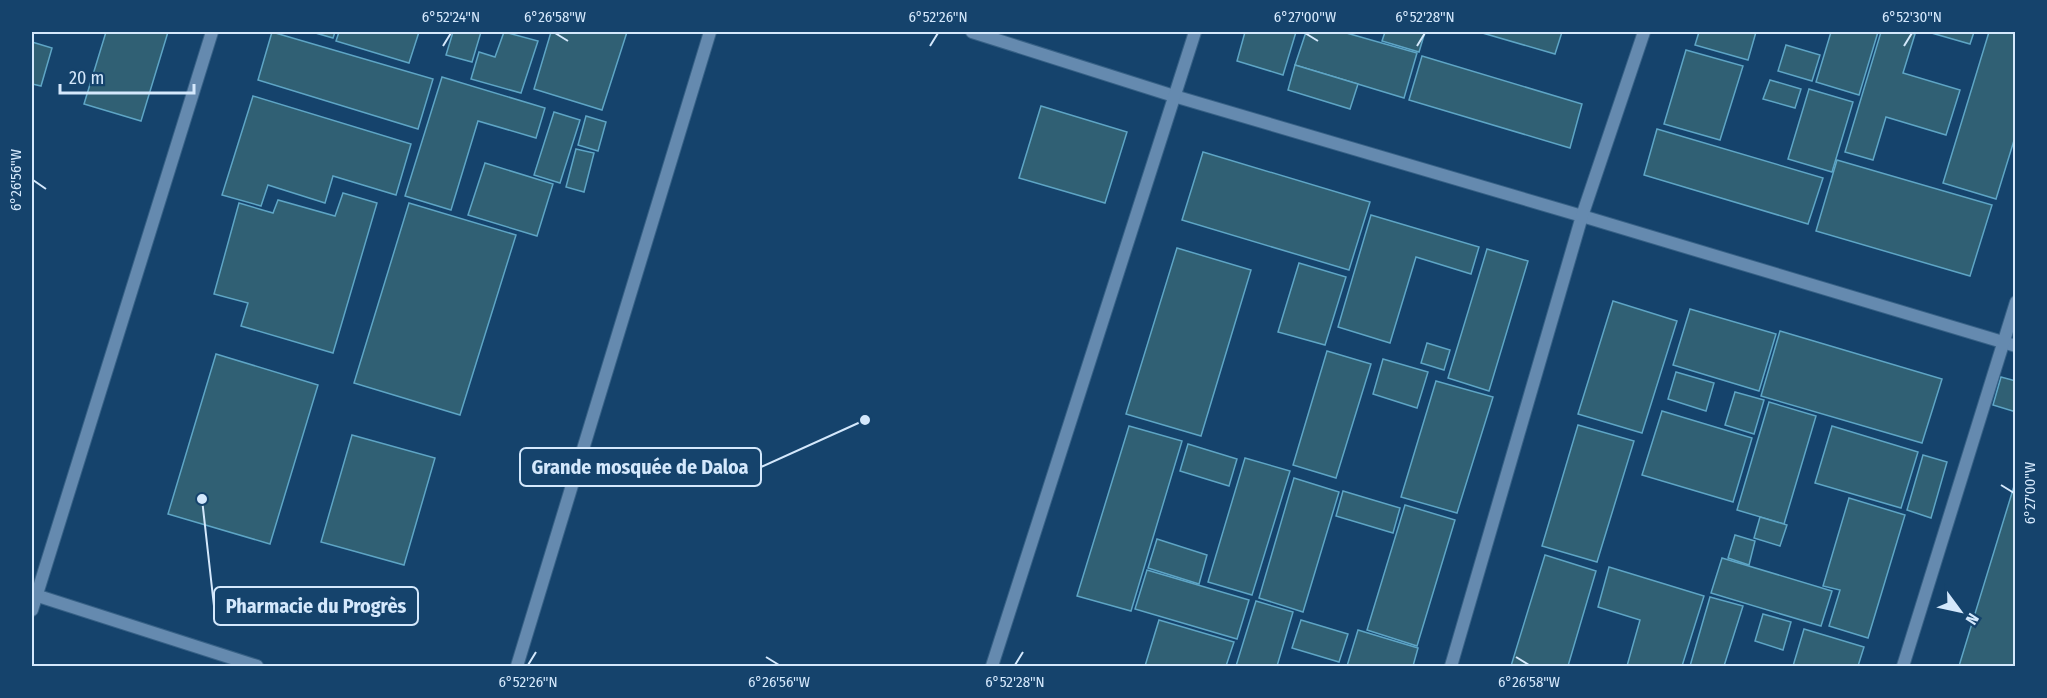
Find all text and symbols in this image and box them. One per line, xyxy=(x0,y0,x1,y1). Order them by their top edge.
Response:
text: 6°52'24"N xyxy=(422,8,480,26)
text: 6°26'58"W xyxy=(524,8,586,26)
text: 6°52'26"N xyxy=(908,8,968,26)
text: 6°27'00"W xyxy=(1274,8,1336,26)
text: 6°52'28"N xyxy=(1395,8,1455,26)
text: 6°52'30"N xyxy=(1882,8,1942,26)
scale bar xyxy=(60,57,194,95)
text: 20 m xyxy=(69,67,104,89)
text: 6°26'56"W xyxy=(7,149,25,211)
callout: Grande mosquée de Daloa xyxy=(520,448,761,486)
text: Grande mosquée de Daloa xyxy=(531,455,749,479)
text: 6°27'00"W xyxy=(2021,462,2039,524)
north arrow xyxy=(1930,581,1990,641)
callout: Pharmacie du Progrès xyxy=(214,587,418,625)
text: Pharmacie du Progrès xyxy=(226,594,407,618)
text: N xyxy=(1962,610,1983,628)
text: 6°52'26"N xyxy=(498,673,558,691)
text: 6°26'56"W xyxy=(748,673,810,691)
text: 6°52'28"N xyxy=(985,673,1045,691)
text: 6°26'58"W xyxy=(1498,673,1560,691)

